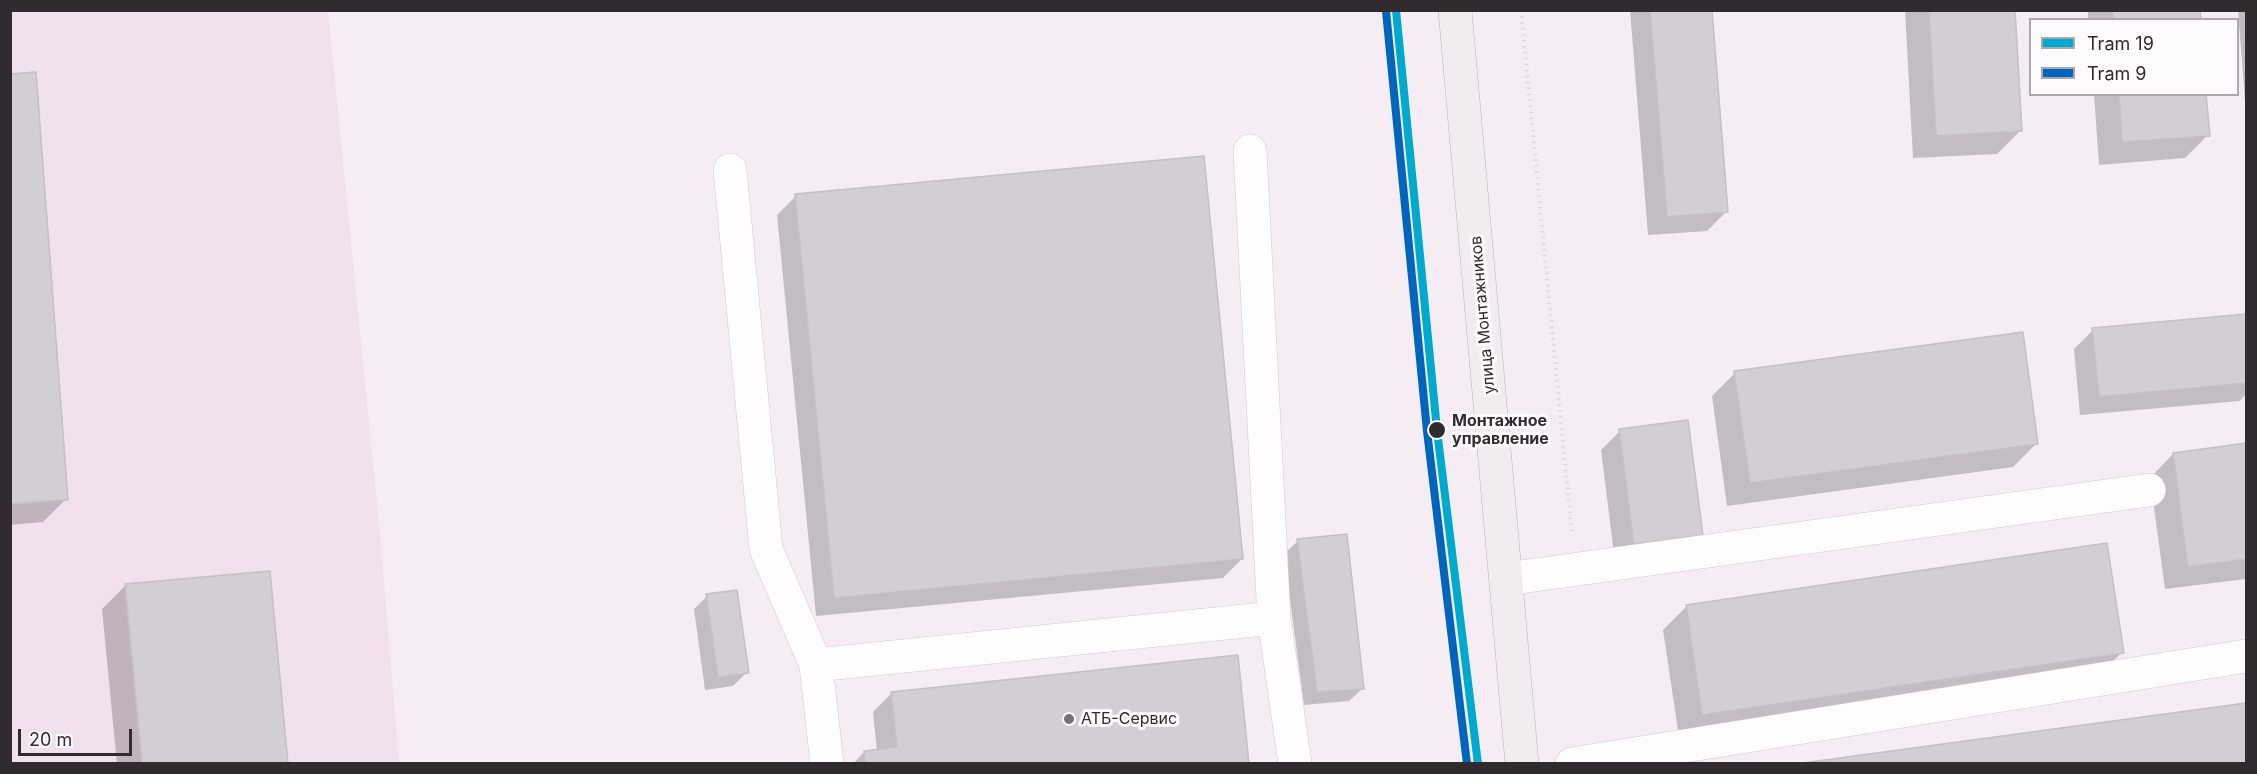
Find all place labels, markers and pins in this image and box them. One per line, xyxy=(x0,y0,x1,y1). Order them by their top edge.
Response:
place label: Монтажное управление xyxy=(1452,411,1549,449)
marker: Монтажное управление xyxy=(1427,420,1447,440)
place label: АТБ-Сервис xyxy=(1081,709,1177,729)
marker: АТБ-Сервис xyxy=(1062,712,1076,726)

